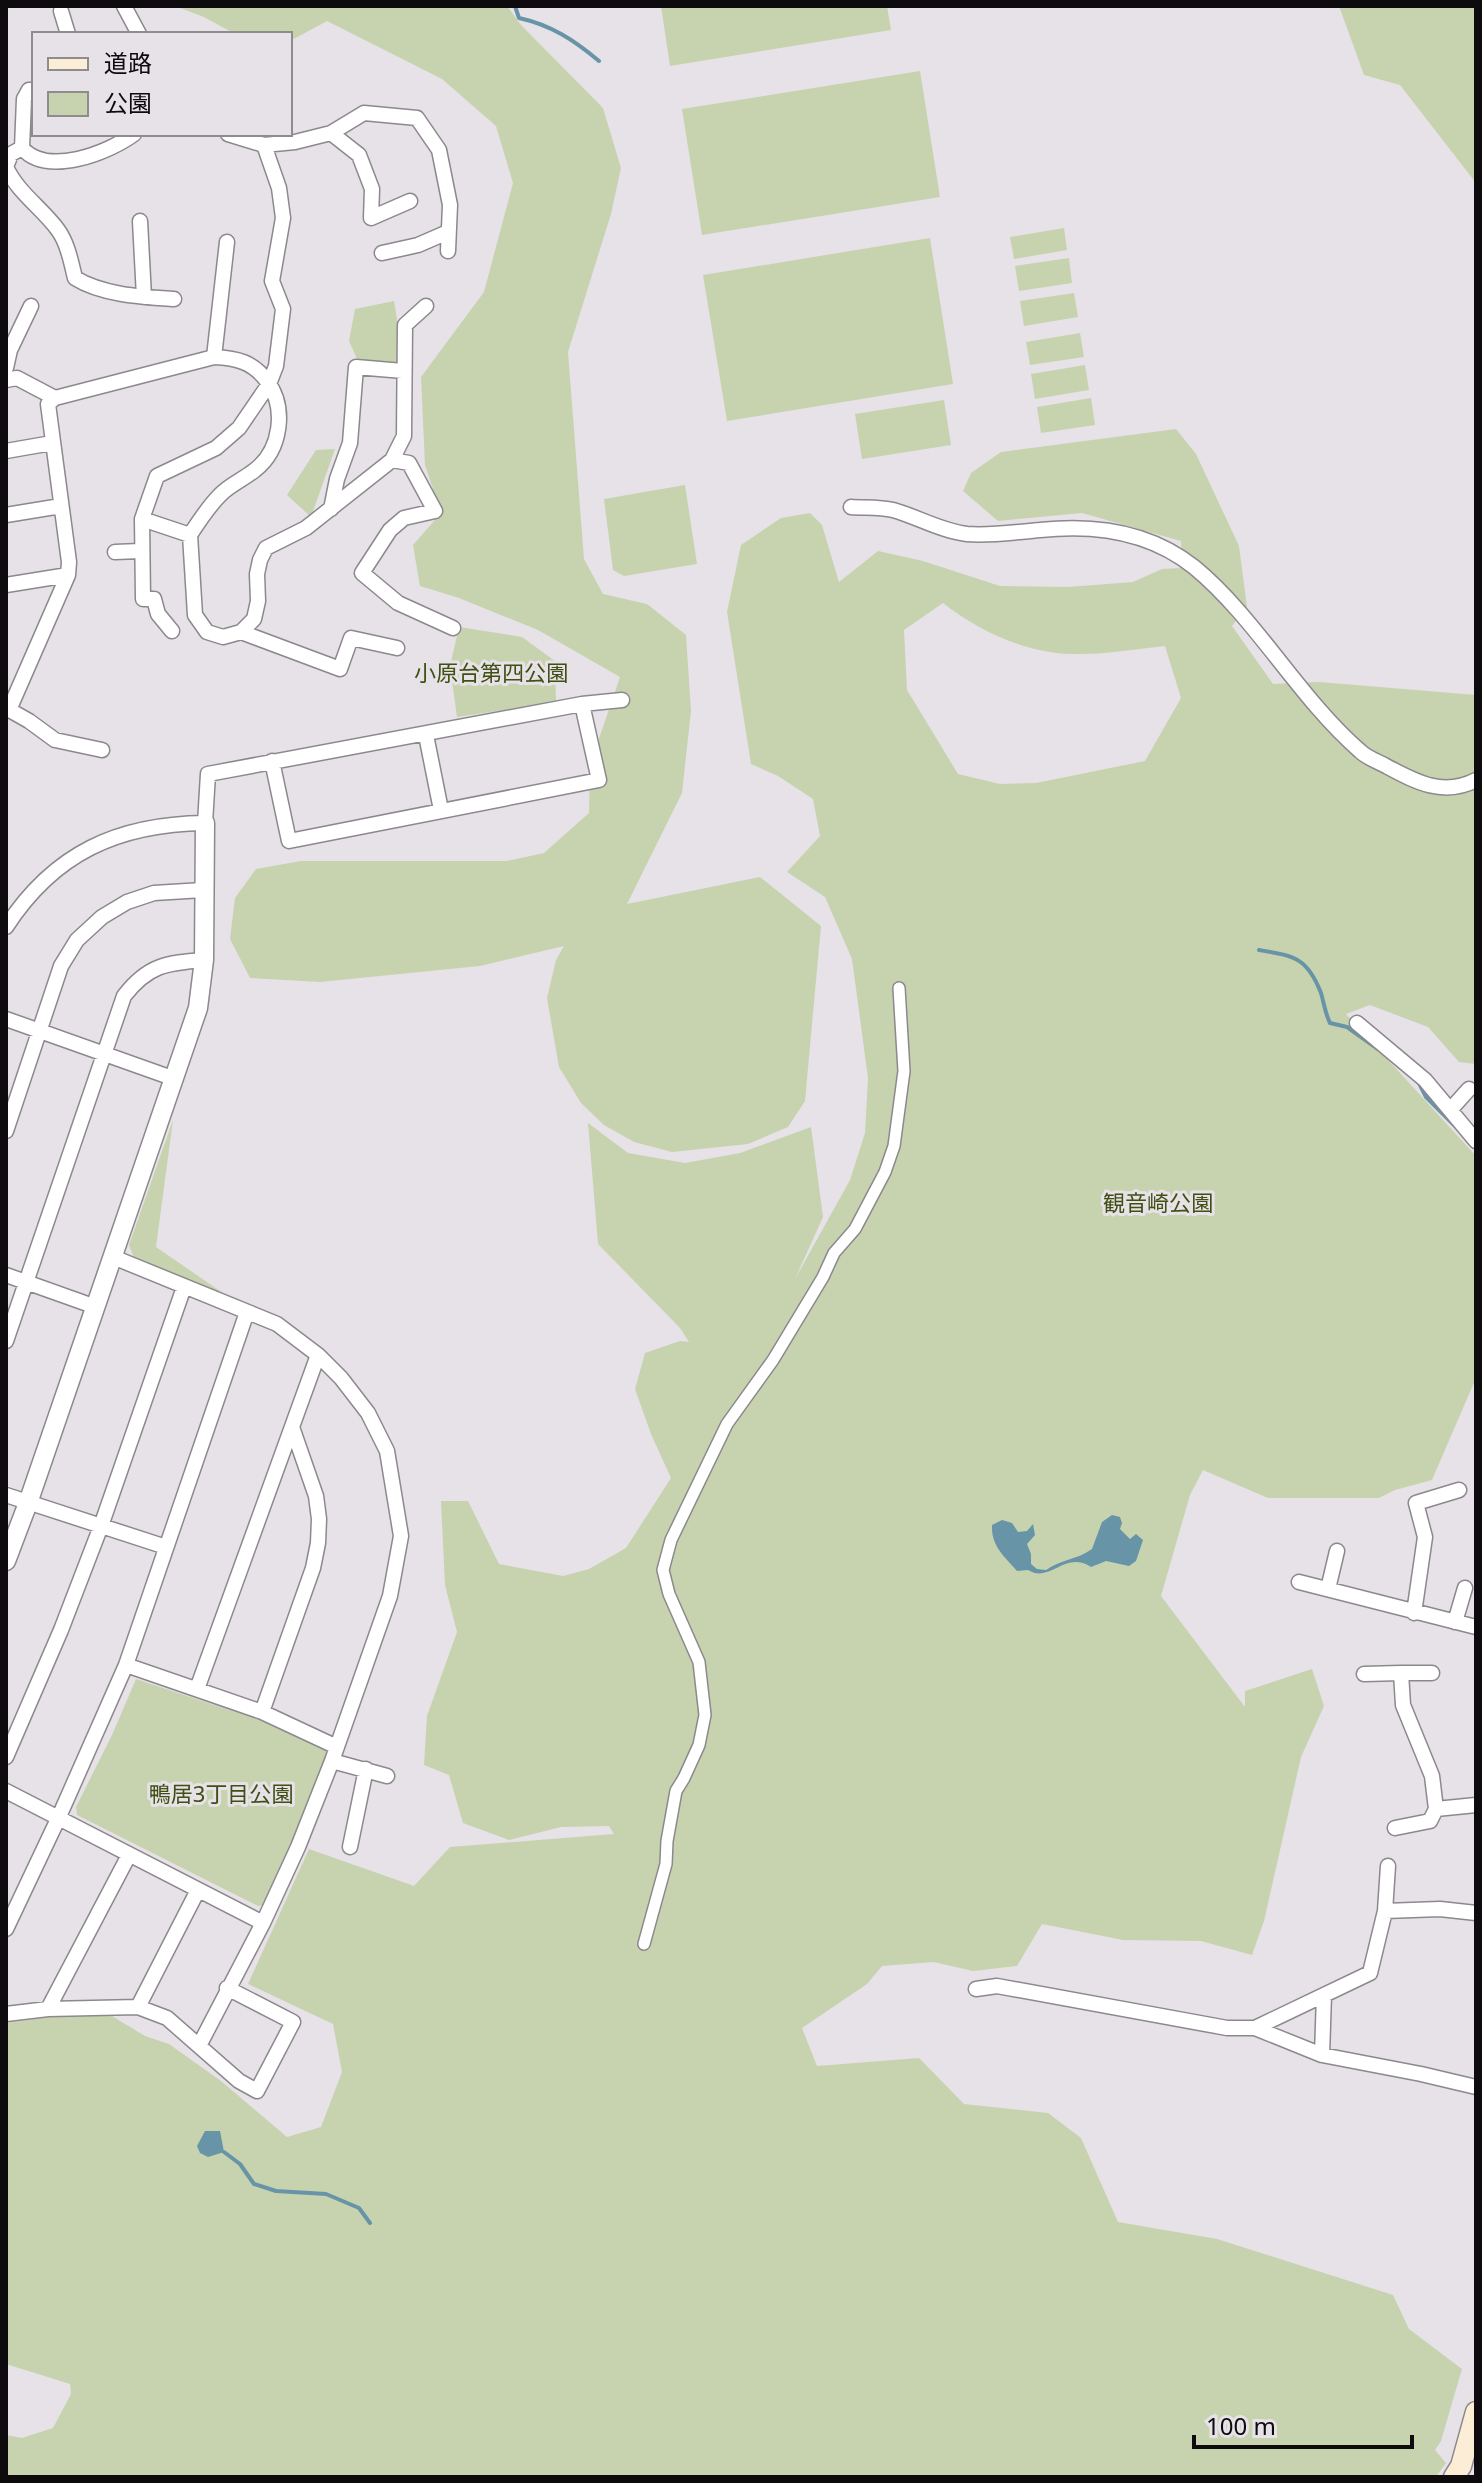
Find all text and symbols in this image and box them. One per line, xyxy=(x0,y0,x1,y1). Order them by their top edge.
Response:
legend xyxy=(32,32,292,136)
text: 道路 xyxy=(104,46,152,79)
text: 公園 xyxy=(104,86,152,119)
park label: 小原台第四公園 xyxy=(414,657,568,687)
park label: 観音崎公園 xyxy=(1103,1187,1213,1217)
park label: 鴨居3丁目公園 xyxy=(149,1778,293,1808)
scale bar xyxy=(1194,2399,1412,2449)
text: 100 m xyxy=(1206,2409,1276,2442)

